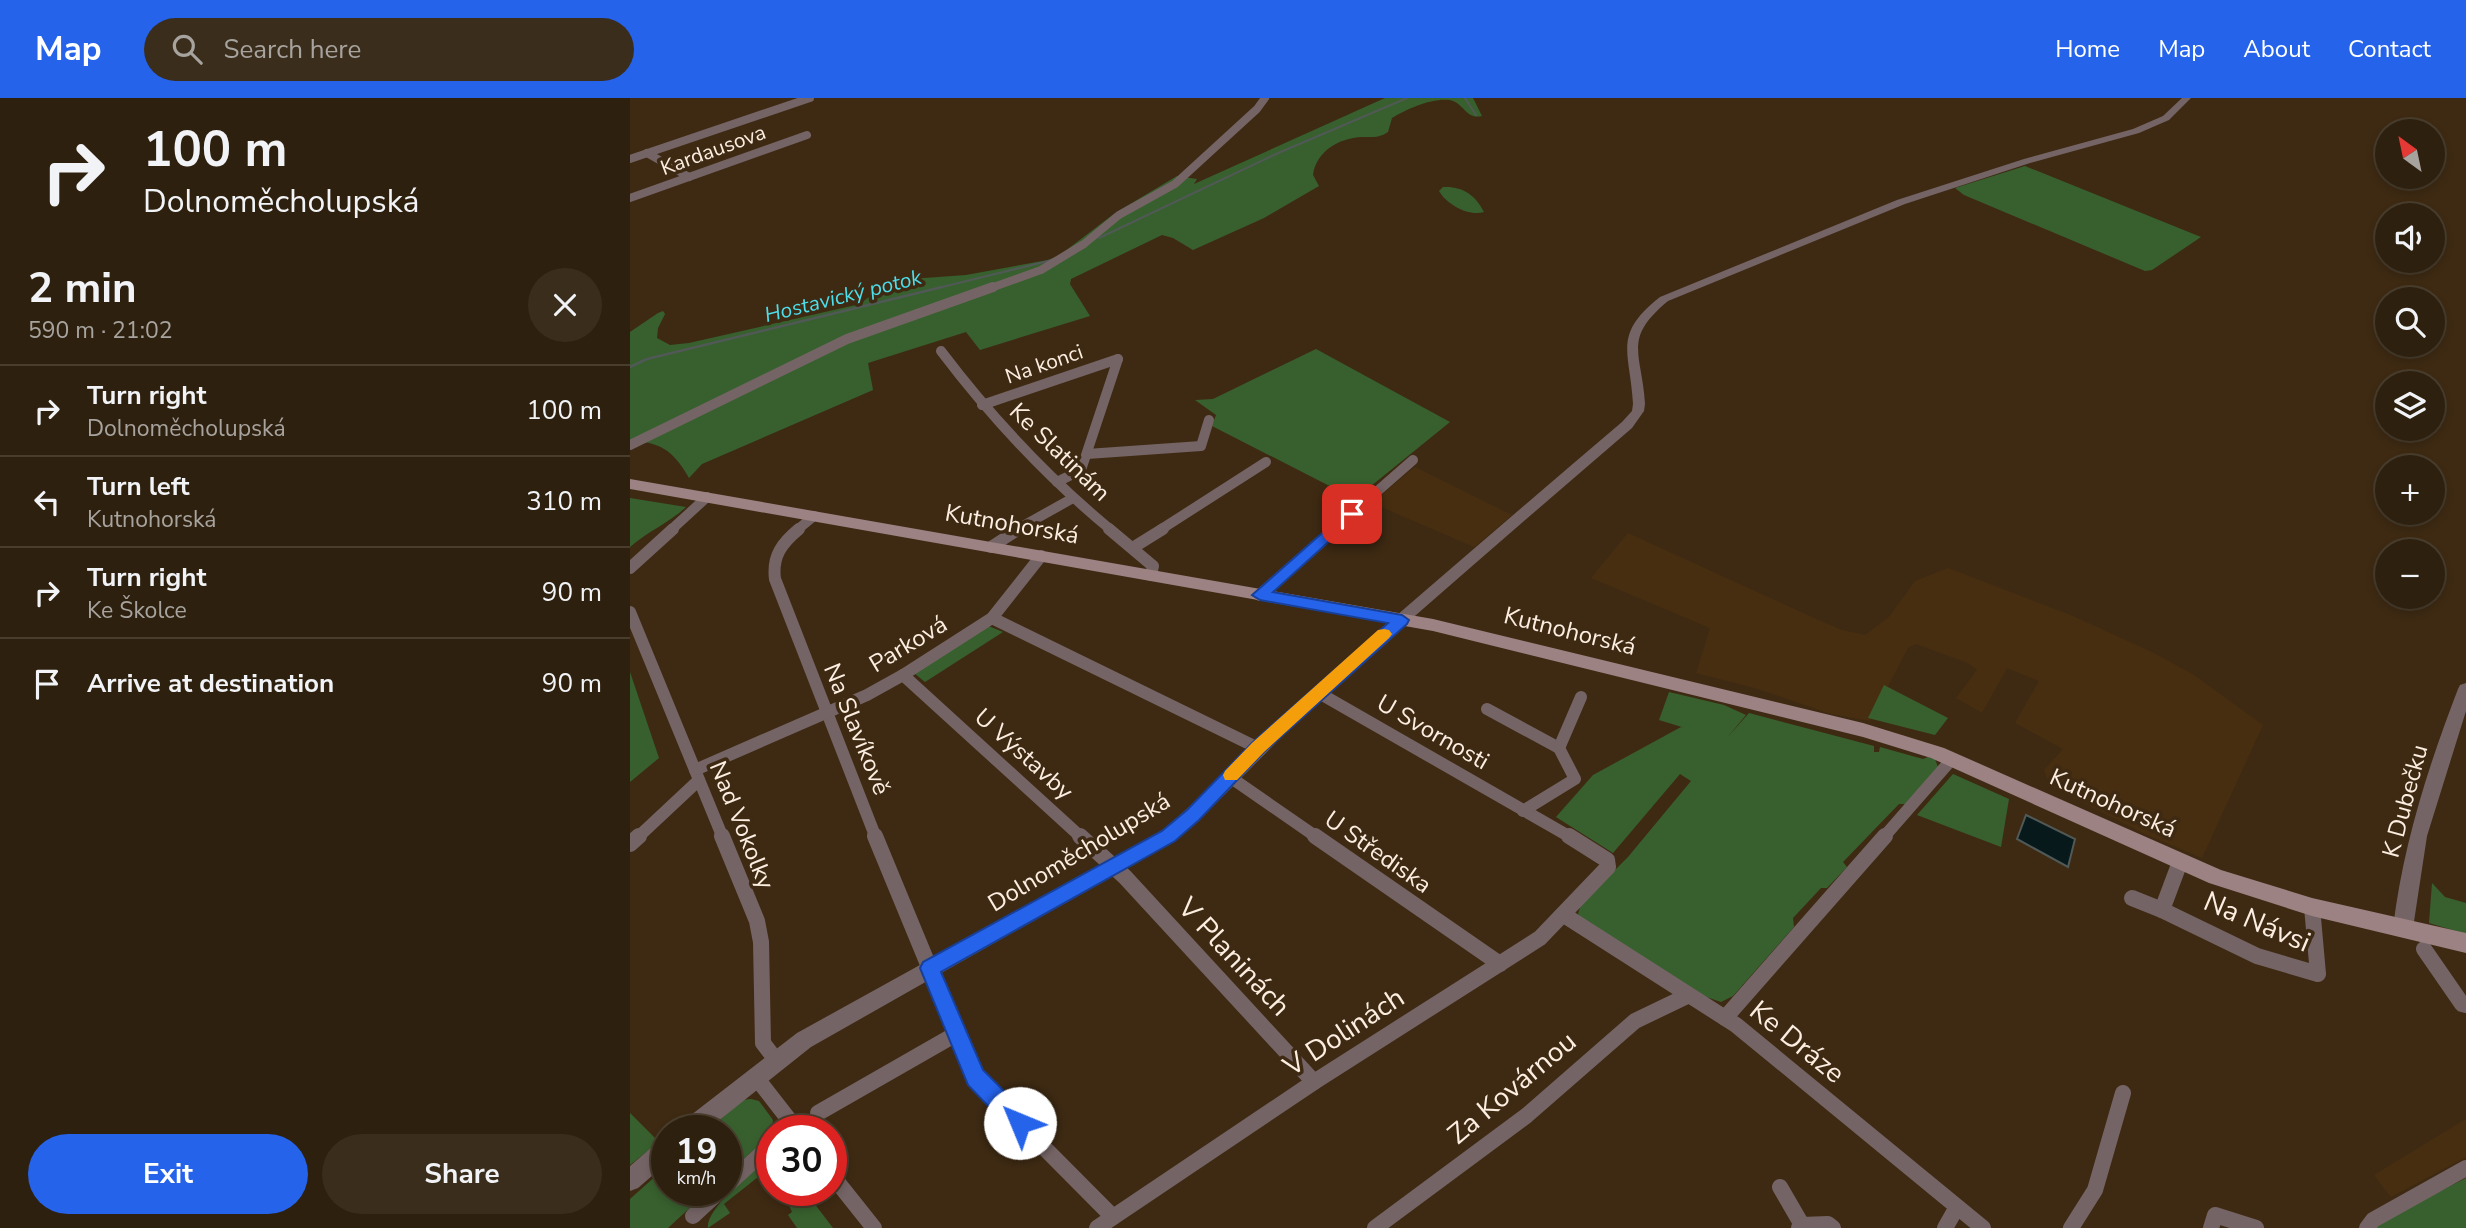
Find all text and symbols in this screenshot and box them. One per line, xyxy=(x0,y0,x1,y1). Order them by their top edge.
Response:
search box xyxy=(144,18,634,81)
text: Map xyxy=(35,27,102,72)
icon: search xyxy=(168,30,206,68)
text: Search here xyxy=(224,32,361,67)
text: Home xyxy=(2055,33,2120,65)
text: Map xyxy=(2158,33,2205,65)
text: About xyxy=(2243,33,2310,65)
text: Contact xyxy=(2348,33,2431,65)
text: 100 m xyxy=(143,116,287,183)
street label: Kardausova xyxy=(656,118,770,182)
north arrow xyxy=(2375,119,2445,189)
map controls xyxy=(2375,119,2445,609)
icon: right xyxy=(28,126,119,217)
text: Dolnoměcholupská xyxy=(143,180,419,223)
button: sound xyxy=(2375,203,2445,273)
text: 2 min xyxy=(28,260,137,317)
water label: Hostavický potok xyxy=(761,263,925,329)
button: close xyxy=(528,268,602,342)
button: search xyxy=(2375,287,2445,357)
text: 590 m · 21:02 xyxy=(28,315,173,346)
street label: Na konci xyxy=(1001,338,1087,390)
button: layers xyxy=(2375,371,2445,441)
text: Turn right xyxy=(87,378,206,413)
icon: right xyxy=(28,392,66,430)
text: 100 m xyxy=(526,393,602,428)
street label: Ke Slatinám xyxy=(1002,396,1118,508)
text: Dolnoměcholupská xyxy=(87,413,286,444)
button: + xyxy=(2375,455,2445,525)
text: Turn left xyxy=(87,469,190,504)
icon: left xyxy=(28,483,66,521)
text: 310 m xyxy=(526,484,602,519)
pin xyxy=(1322,484,1382,544)
icon: arrive xyxy=(1333,495,1371,533)
street label: Kutnohorská xyxy=(943,497,1081,551)
text: Kutnohorská xyxy=(87,504,217,535)
button: − xyxy=(2375,539,2445,609)
text: Turn right xyxy=(87,560,206,595)
icon: right xyxy=(28,574,66,612)
text: 90 m xyxy=(542,575,602,610)
text: Ke Školce xyxy=(87,595,187,626)
street label: Kutnohorská xyxy=(1501,599,1639,663)
street label: Parková xyxy=(863,608,953,680)
street label: Na Slavíkově xyxy=(816,658,898,800)
icon: arrive xyxy=(28,665,66,703)
text: Arrive at destination xyxy=(87,666,334,701)
text: 90 m xyxy=(542,666,602,701)
street label: U Svornosti xyxy=(1371,687,1495,777)
street label: U Výstavby xyxy=(968,701,1081,807)
street label: K Dubečku xyxy=(2375,741,2435,861)
street label: Nad Vokolky xyxy=(702,756,782,894)
street label: Kutnohorská xyxy=(2045,761,2181,845)
street label: Dolnoměcholupská xyxy=(982,785,1176,919)
street label: U Střediska xyxy=(1318,803,1438,901)
street label: Na Návsi xyxy=(2198,883,2316,961)
street label: V Planinách xyxy=(1168,889,1299,1025)
street label: V Dolinách xyxy=(1275,979,1412,1086)
street label: Ke Dráze xyxy=(1741,992,1853,1092)
street label: Za Kovárnou xyxy=(1440,1023,1584,1153)
position arrow xyxy=(983,1086,1057,1160)
speed limit sign: 30 xyxy=(756,1115,847,1206)
text: 19 xyxy=(675,1128,718,1175)
button: Exit xyxy=(28,1134,308,1214)
button: Share xyxy=(322,1134,602,1214)
text: km/h xyxy=(677,1166,716,1190)

